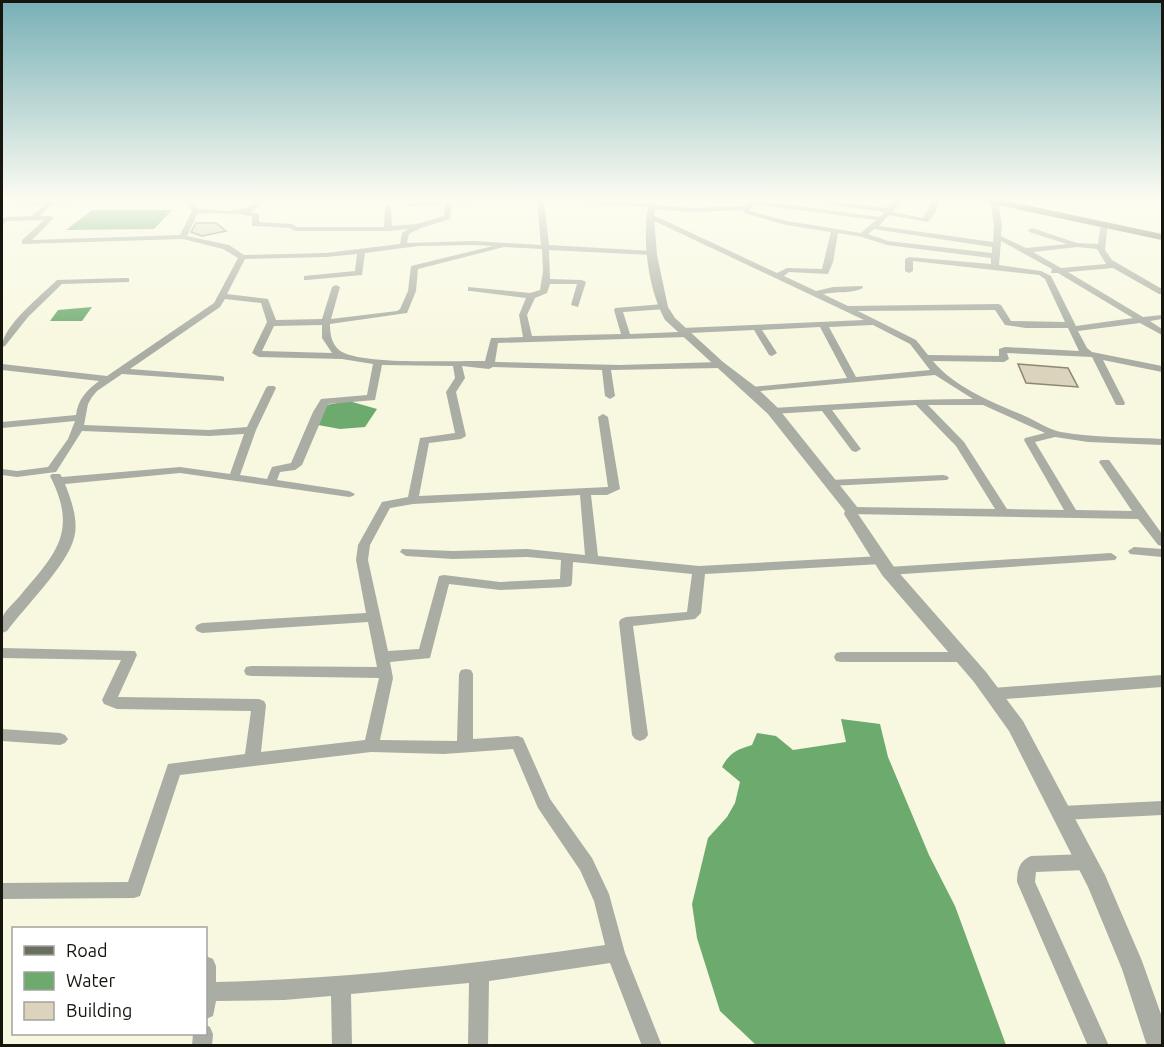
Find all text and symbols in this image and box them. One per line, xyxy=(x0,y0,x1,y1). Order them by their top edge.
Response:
legend xyxy=(12,927,207,1035)
text: Road xyxy=(66,940,108,960)
text: Water xyxy=(66,970,116,990)
text: Building xyxy=(66,1000,132,1020)

